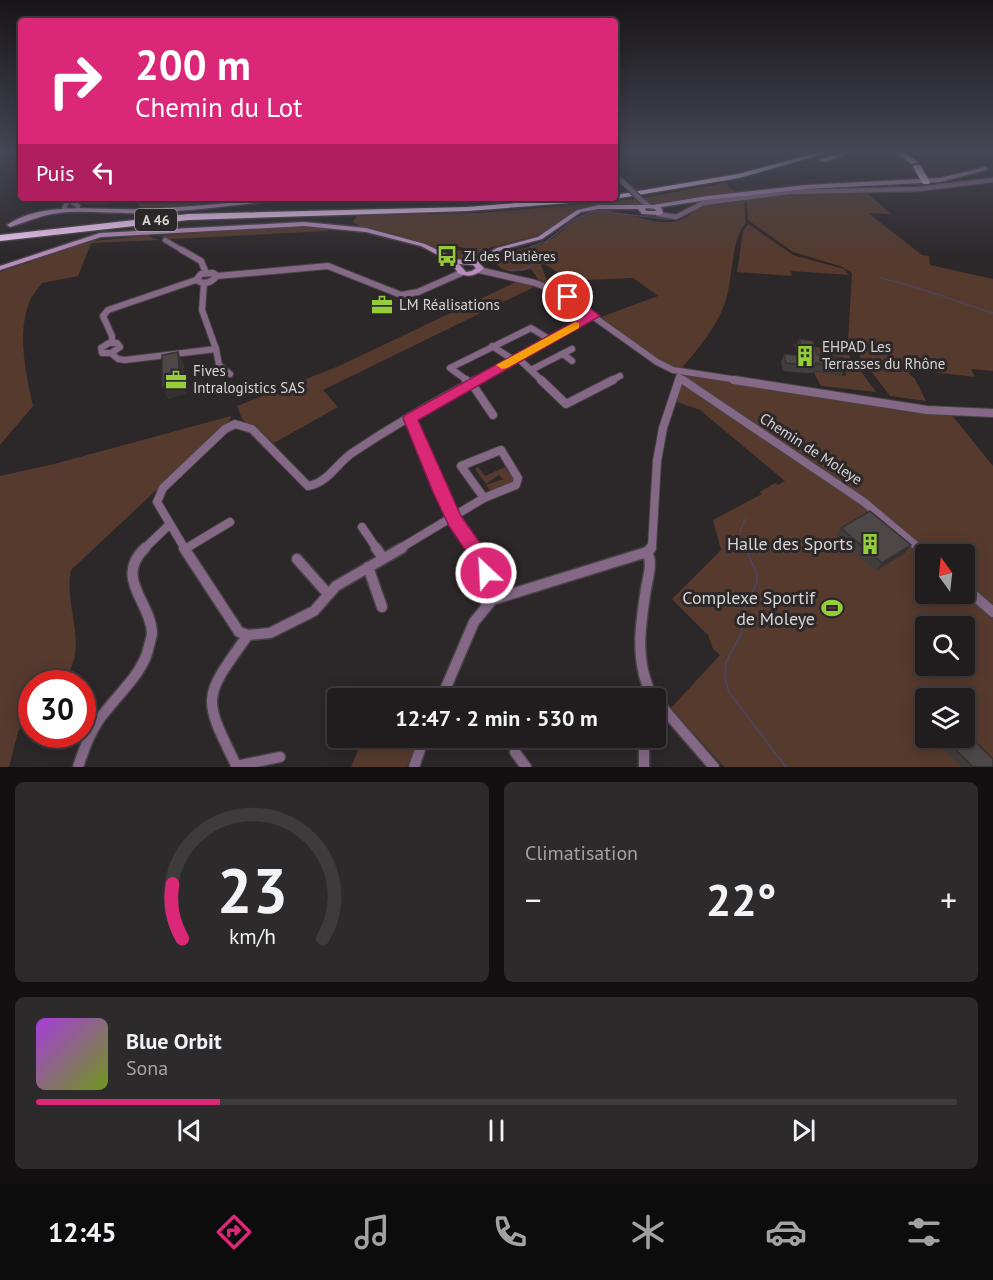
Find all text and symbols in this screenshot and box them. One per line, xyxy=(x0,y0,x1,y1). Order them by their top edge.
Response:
text: 200 m xyxy=(135,37,251,92)
icon: right xyxy=(36,42,114,120)
text: Chemin du Lot xyxy=(135,90,302,124)
icon: left xyxy=(87,156,120,189)
text: Puis xyxy=(36,159,75,187)
road number: A 46 xyxy=(135,209,177,231)
bus stop icon: ZI des Platières xyxy=(435,244,459,268)
place label: ZI des Platières xyxy=(464,247,556,265)
pin xyxy=(542,271,593,322)
icon: arrive xyxy=(551,280,584,313)
office icon: LM Réalisations xyxy=(370,293,394,317)
place label: LM Réalisations xyxy=(399,295,500,314)
place label: EHPAD Les Terrasses du Rhône xyxy=(822,337,945,373)
building icon: EHPAD Les Terrasses du Rhône xyxy=(793,344,817,368)
place label: Fives Intralogistics SAS xyxy=(193,361,305,397)
office icon: Fives Intralogistics SAS xyxy=(164,368,188,392)
street label: Chemin de Moleye xyxy=(756,408,866,489)
place label: Halle des Sports xyxy=(727,532,853,555)
building icon: Halle des Sports xyxy=(858,532,882,556)
position arrow xyxy=(454,541,518,605)
north arrow xyxy=(915,544,975,604)
map controls xyxy=(915,544,975,748)
place label: Complexe Sportif de Moleye xyxy=(682,586,816,630)
sports icon: Complexe Sportif de Moleye xyxy=(820,596,844,620)
button: search xyxy=(915,616,975,676)
speed limit sign: 30 xyxy=(18,670,96,748)
button: layers xyxy=(915,688,975,748)
text: 12:47 · 2 min · 530 m xyxy=(395,704,598,732)
text: Climatisation xyxy=(525,840,638,866)
text: 23 xyxy=(217,849,287,930)
text: 22° xyxy=(706,870,776,928)
text: − xyxy=(525,878,542,921)
text: + xyxy=(940,878,957,921)
text: km/h xyxy=(228,922,275,950)
text: Blue Orbit xyxy=(126,1027,222,1055)
text: Sona xyxy=(126,1055,168,1081)
icon: previous xyxy=(173,1114,206,1147)
icon: pause xyxy=(480,1114,513,1147)
icon: next xyxy=(787,1114,820,1147)
icon: directions xyxy=(213,1211,255,1253)
icon: music xyxy=(351,1211,393,1253)
icon: phone xyxy=(489,1211,531,1253)
icon: climate xyxy=(627,1211,669,1253)
icon: car xyxy=(765,1211,807,1253)
icon: filters xyxy=(903,1211,945,1253)
text: 12:45 xyxy=(48,1215,117,1249)

